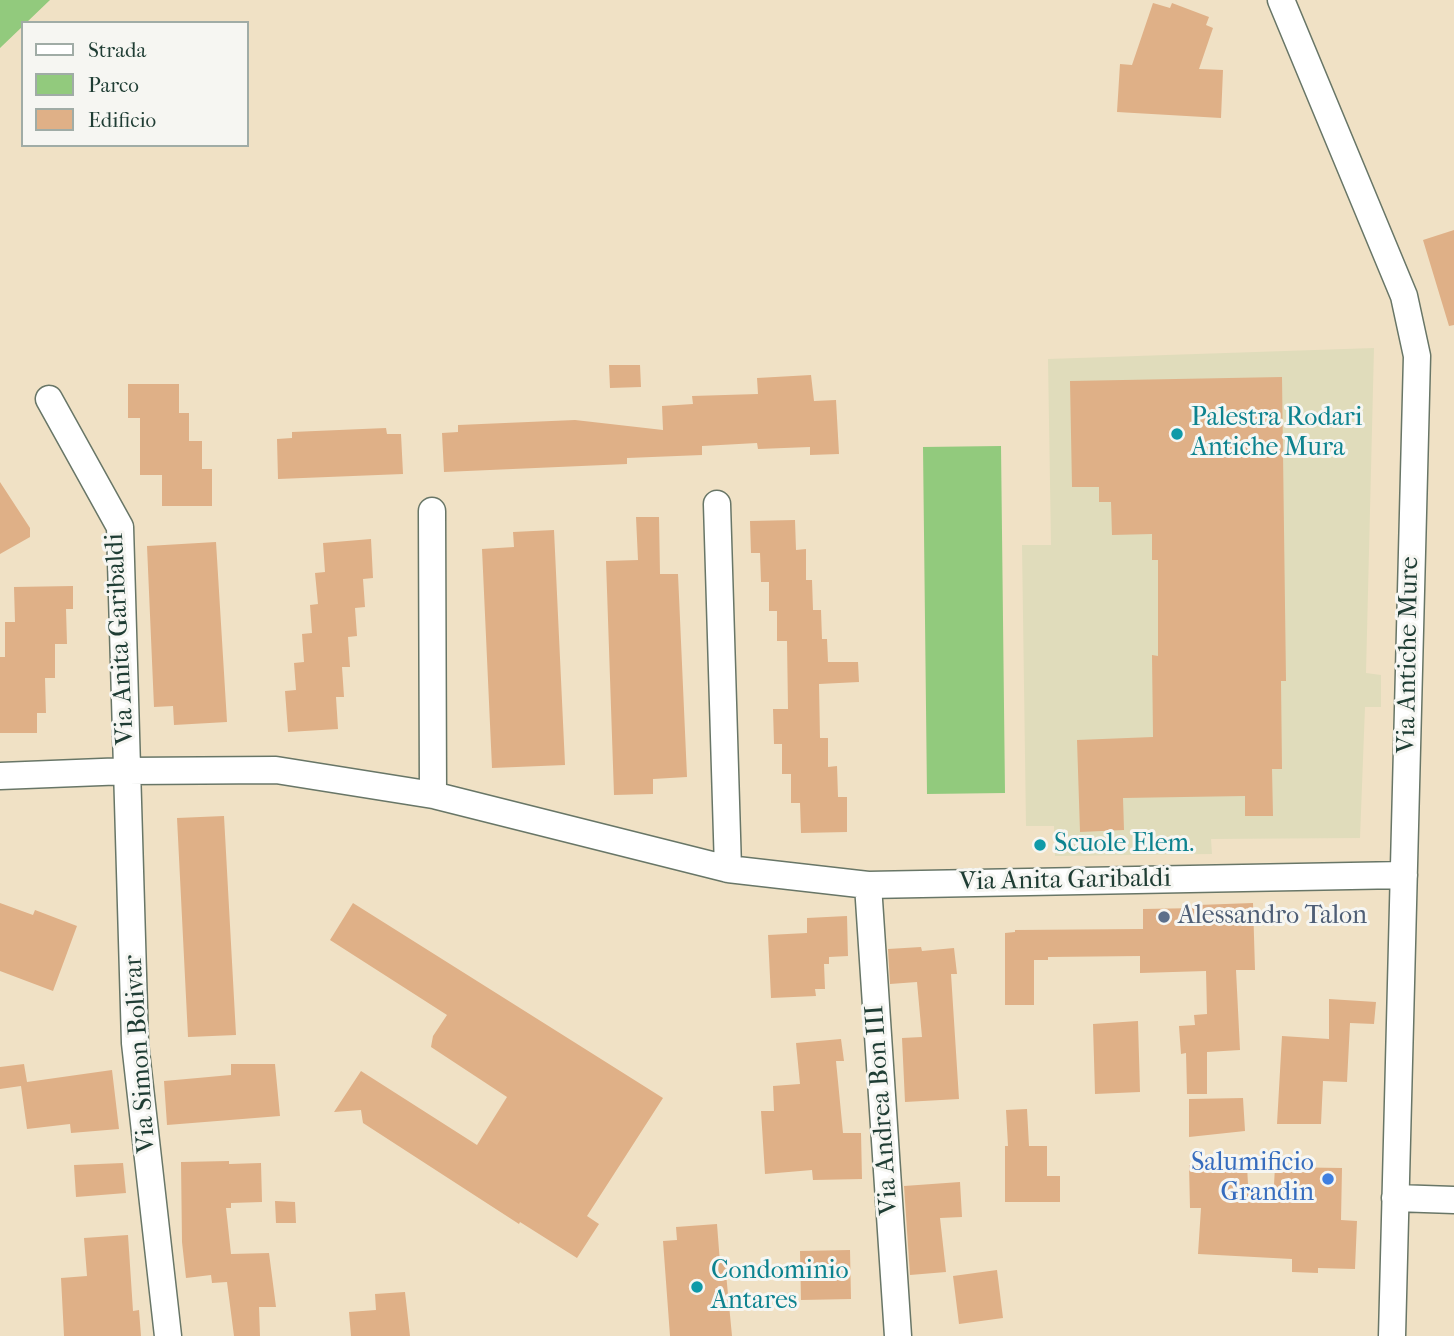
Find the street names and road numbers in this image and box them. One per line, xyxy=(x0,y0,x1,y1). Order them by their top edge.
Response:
street label: Via Anita Garibaldi xyxy=(100,532,142,746)
street label: Via Antiche Mure xyxy=(1392,556,1426,754)
street label: Via Anita Garibaldi xyxy=(959,864,1171,898)
street label: Via Simon Bolivar xyxy=(119,954,163,1154)
street label: Via Andrea Bon III xyxy=(860,1004,906,1216)

